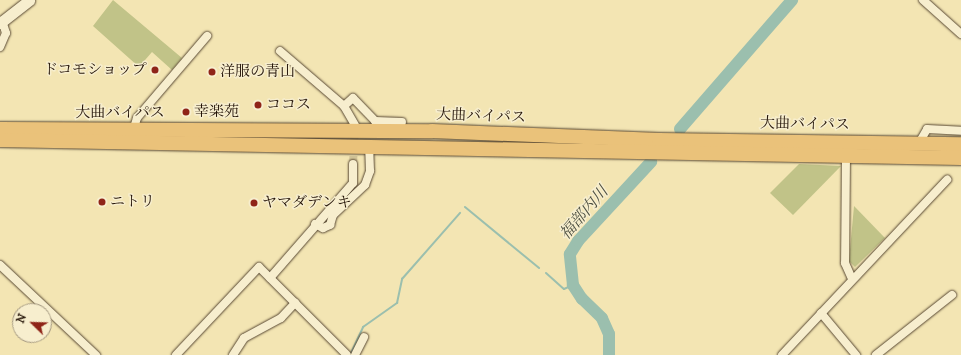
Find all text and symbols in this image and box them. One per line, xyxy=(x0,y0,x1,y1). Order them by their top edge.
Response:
place label: ドコモショップ xyxy=(42,61,147,79)
place label: 洋服の青山 xyxy=(220,63,295,81)
marker: ドコモショップ xyxy=(150,65,160,75)
marker: 洋服の青山 xyxy=(207,67,217,77)
place label: ココス xyxy=(266,96,311,114)
marker: ココス xyxy=(253,100,263,110)
place label: 幸楽苑 xyxy=(194,103,239,121)
street label: 大曲バイパス xyxy=(75,104,165,122)
street label: 大曲バイパス xyxy=(436,105,526,127)
marker: 幸楽苑 xyxy=(181,107,191,117)
street label: 大曲バイパス xyxy=(760,114,850,134)
water label: 福部内川 xyxy=(556,183,612,243)
place label: ニトリ xyxy=(110,193,155,211)
place label: ヤマダデンキ xyxy=(262,194,352,212)
marker: ニトリ xyxy=(97,197,107,207)
marker: ヤマダデンキ xyxy=(249,198,259,208)
north arrow xyxy=(12,303,52,343)
text: N xyxy=(14,312,30,326)

